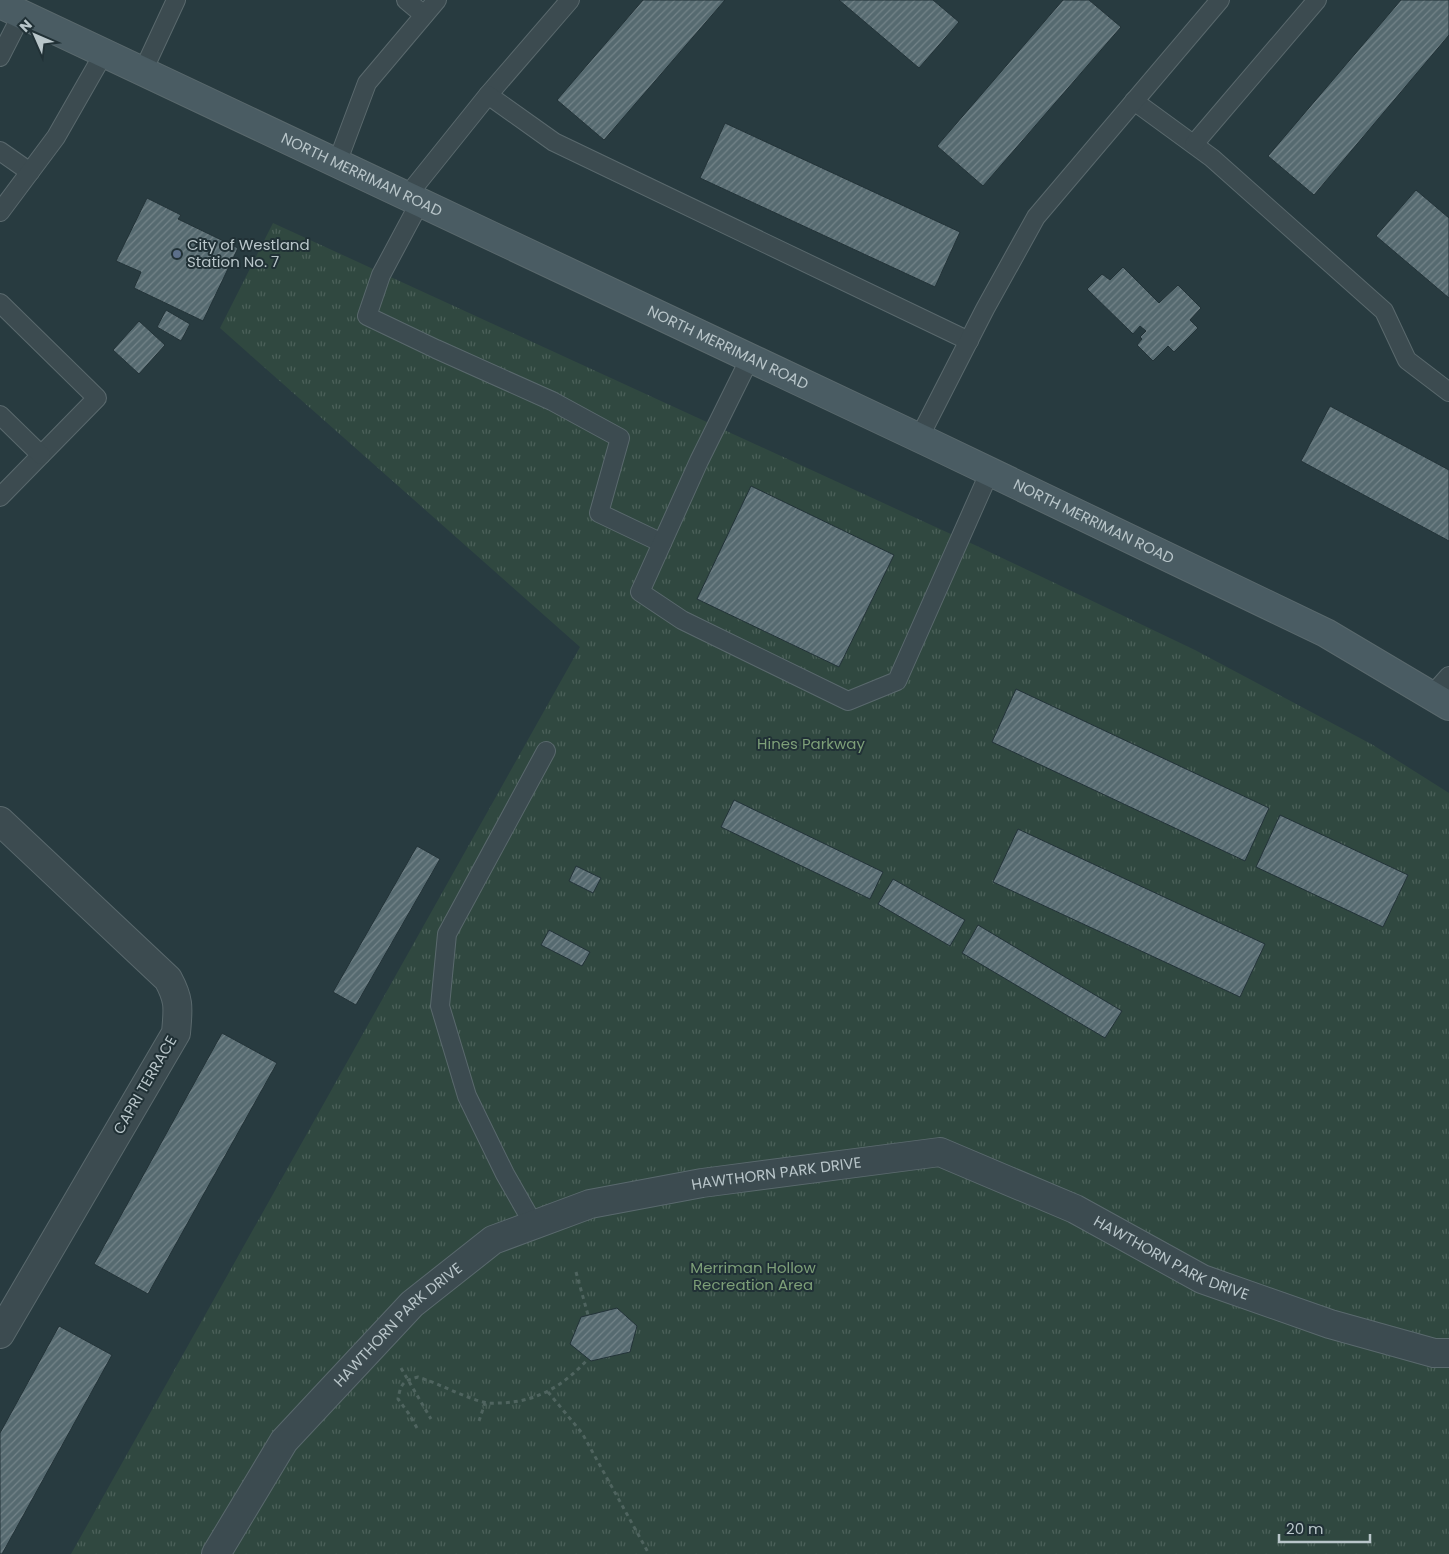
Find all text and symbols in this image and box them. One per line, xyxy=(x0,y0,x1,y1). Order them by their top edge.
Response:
north arrow xyxy=(10,10,60,60)
text: N xyxy=(15,15,37,37)
street label: NORTH MERRIMAN ROAD xyxy=(278,127,446,221)
place label: City of Westland Station No. 7 xyxy=(187,234,310,272)
marker: City of Westland Station No. 7 xyxy=(171,248,183,260)
street label: NORTH MERRIMAN ROAD xyxy=(644,300,812,394)
street label: NORTH MERRIMAN ROAD xyxy=(1010,474,1178,569)
park label: Hines Parkway xyxy=(757,733,865,754)
street label: CAPRI TERRACE xyxy=(108,1032,181,1138)
street label: HAWTHORN PARK DRIVE xyxy=(689,1151,863,1195)
street label: HAWTHORN PARK DRIVE xyxy=(1090,1210,1252,1305)
street label: HAWTHORN PARK DRIVE xyxy=(329,1257,466,1391)
park label: Merriman Hollow Recreation Area xyxy=(690,1257,816,1295)
scale bar xyxy=(1279,1512,1370,1544)
text: 20 m xyxy=(1286,1518,1324,1539)

